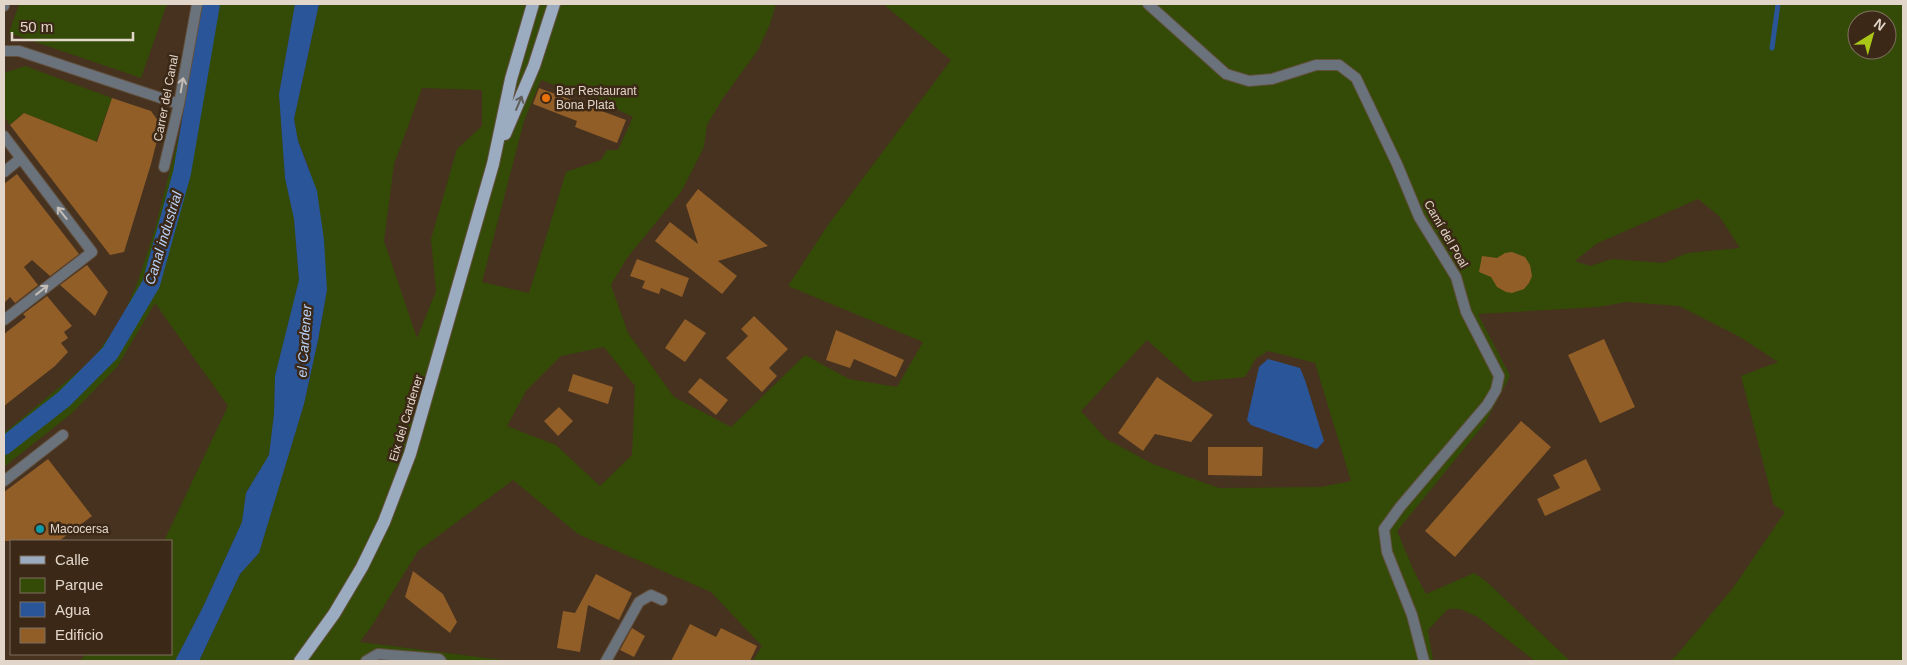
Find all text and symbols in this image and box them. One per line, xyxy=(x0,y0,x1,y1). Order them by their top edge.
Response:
scale bar xyxy=(12,10,134,42)
north arrow xyxy=(1847,10,1897,60)
text: N xyxy=(1871,15,1889,34)
text: 50 m xyxy=(20,18,53,35)
street label: Carrer del Canal xyxy=(151,53,181,143)
one-way arrow xyxy=(177,78,187,94)
place label: Bar Restaurant Bona Plata xyxy=(556,84,637,112)
marker: Bar Restaurant Bona Plata xyxy=(540,92,552,104)
one-way arrow xyxy=(514,96,524,111)
water label: Canal industrial xyxy=(141,189,185,286)
street label: Camí del Poal xyxy=(1421,198,1471,270)
one-way arrow xyxy=(57,207,68,220)
one-way arrow xyxy=(35,285,49,295)
water label: el Cardener xyxy=(293,303,315,378)
street label: Eix del Cardener xyxy=(386,373,426,463)
place label: Macocersa xyxy=(50,522,109,536)
marker: Macocersa xyxy=(34,523,46,535)
legend xyxy=(10,540,172,655)
text: Calle xyxy=(55,551,89,568)
text: Parque xyxy=(55,576,103,593)
text: Agua xyxy=(55,601,91,618)
text: Edificio xyxy=(55,626,103,643)

